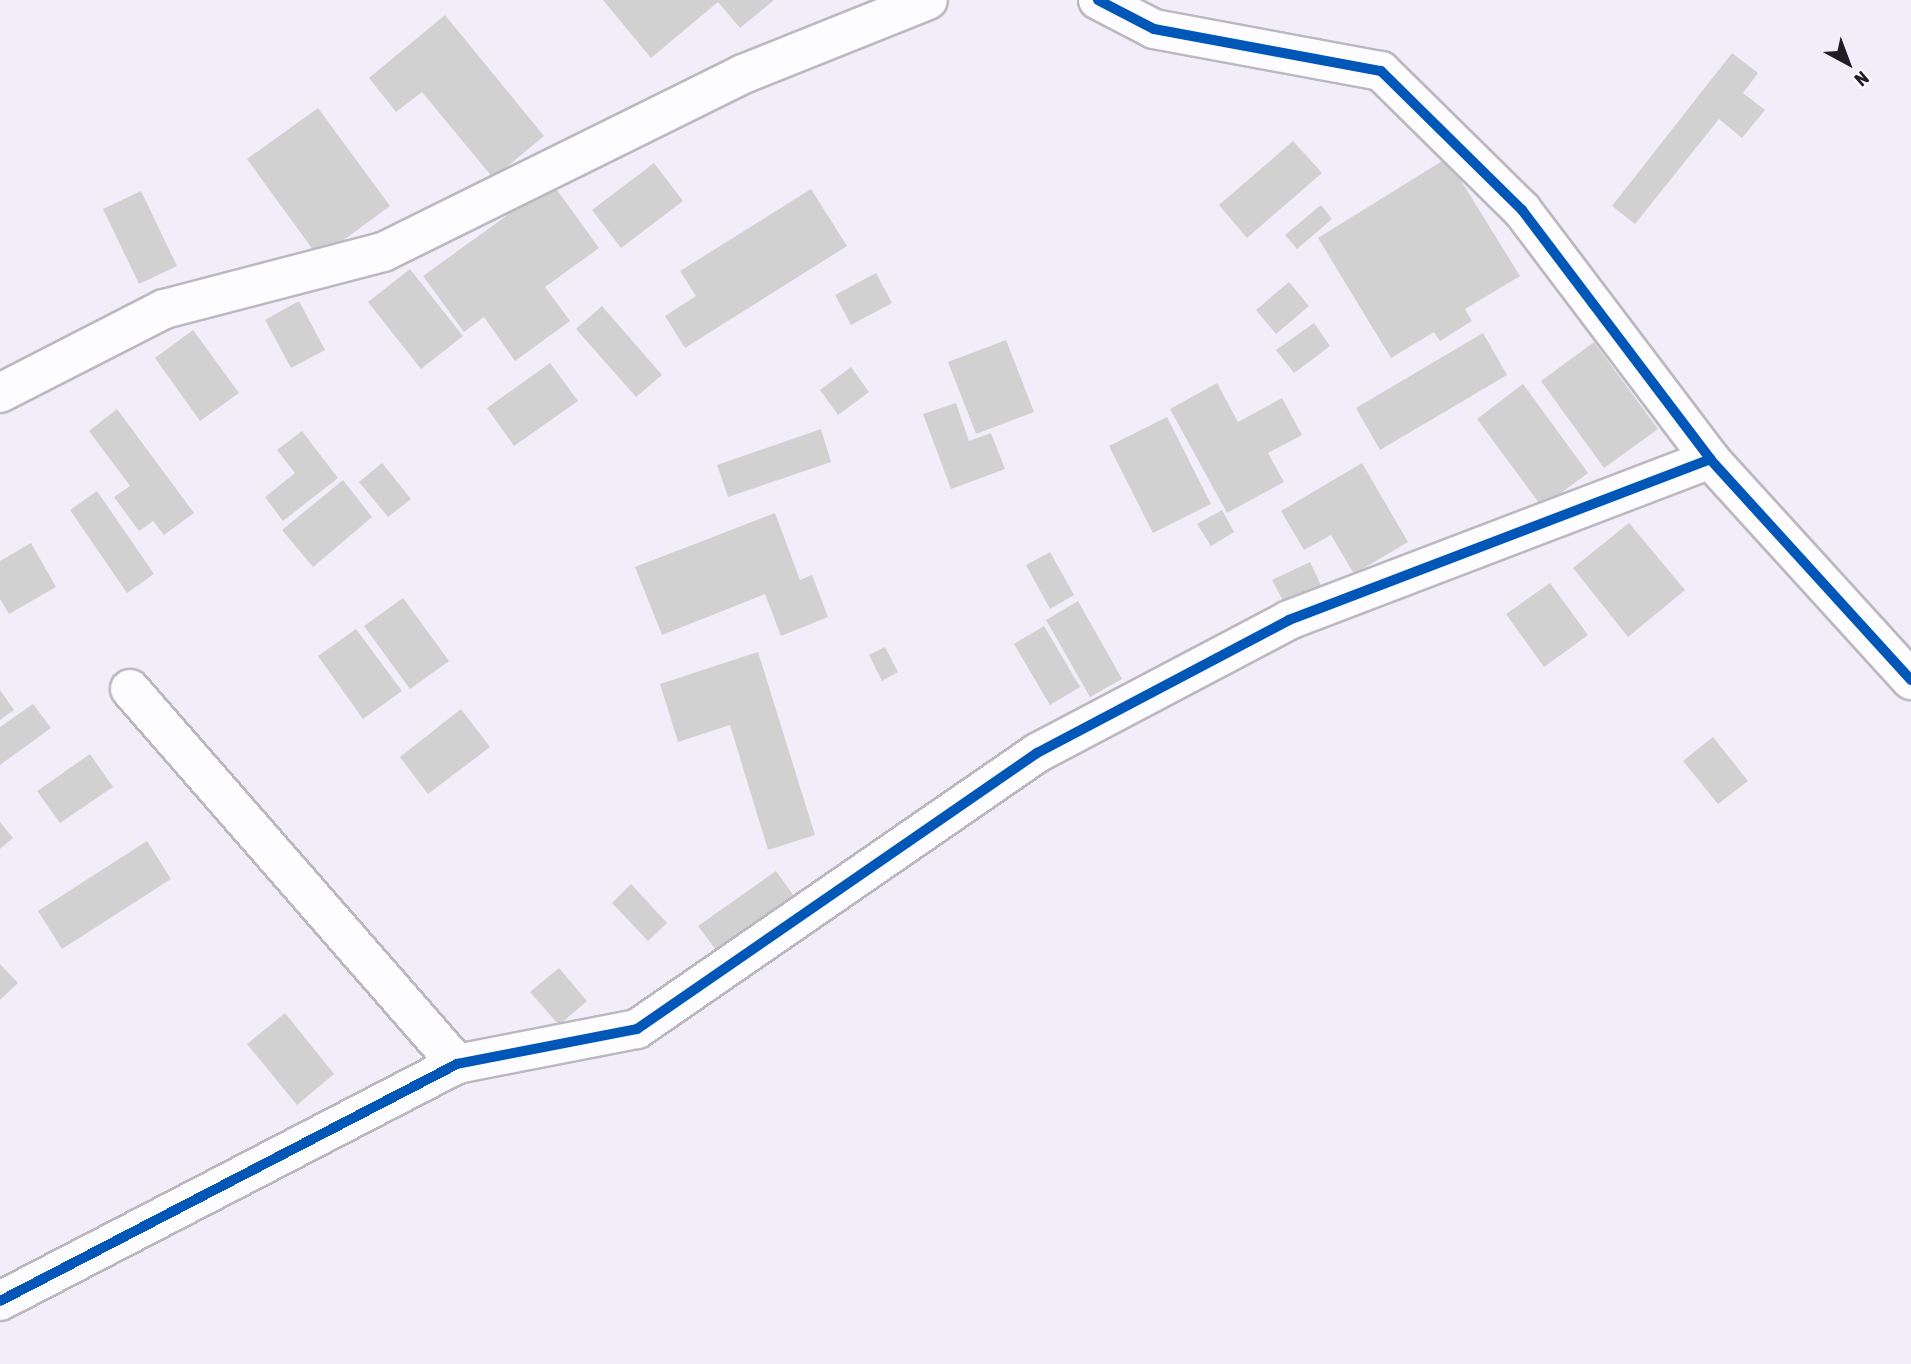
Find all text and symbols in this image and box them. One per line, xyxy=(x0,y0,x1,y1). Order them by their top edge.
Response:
north arrow xyxy=(1813,28,1883,98)
text: N xyxy=(1850,67,1873,91)

